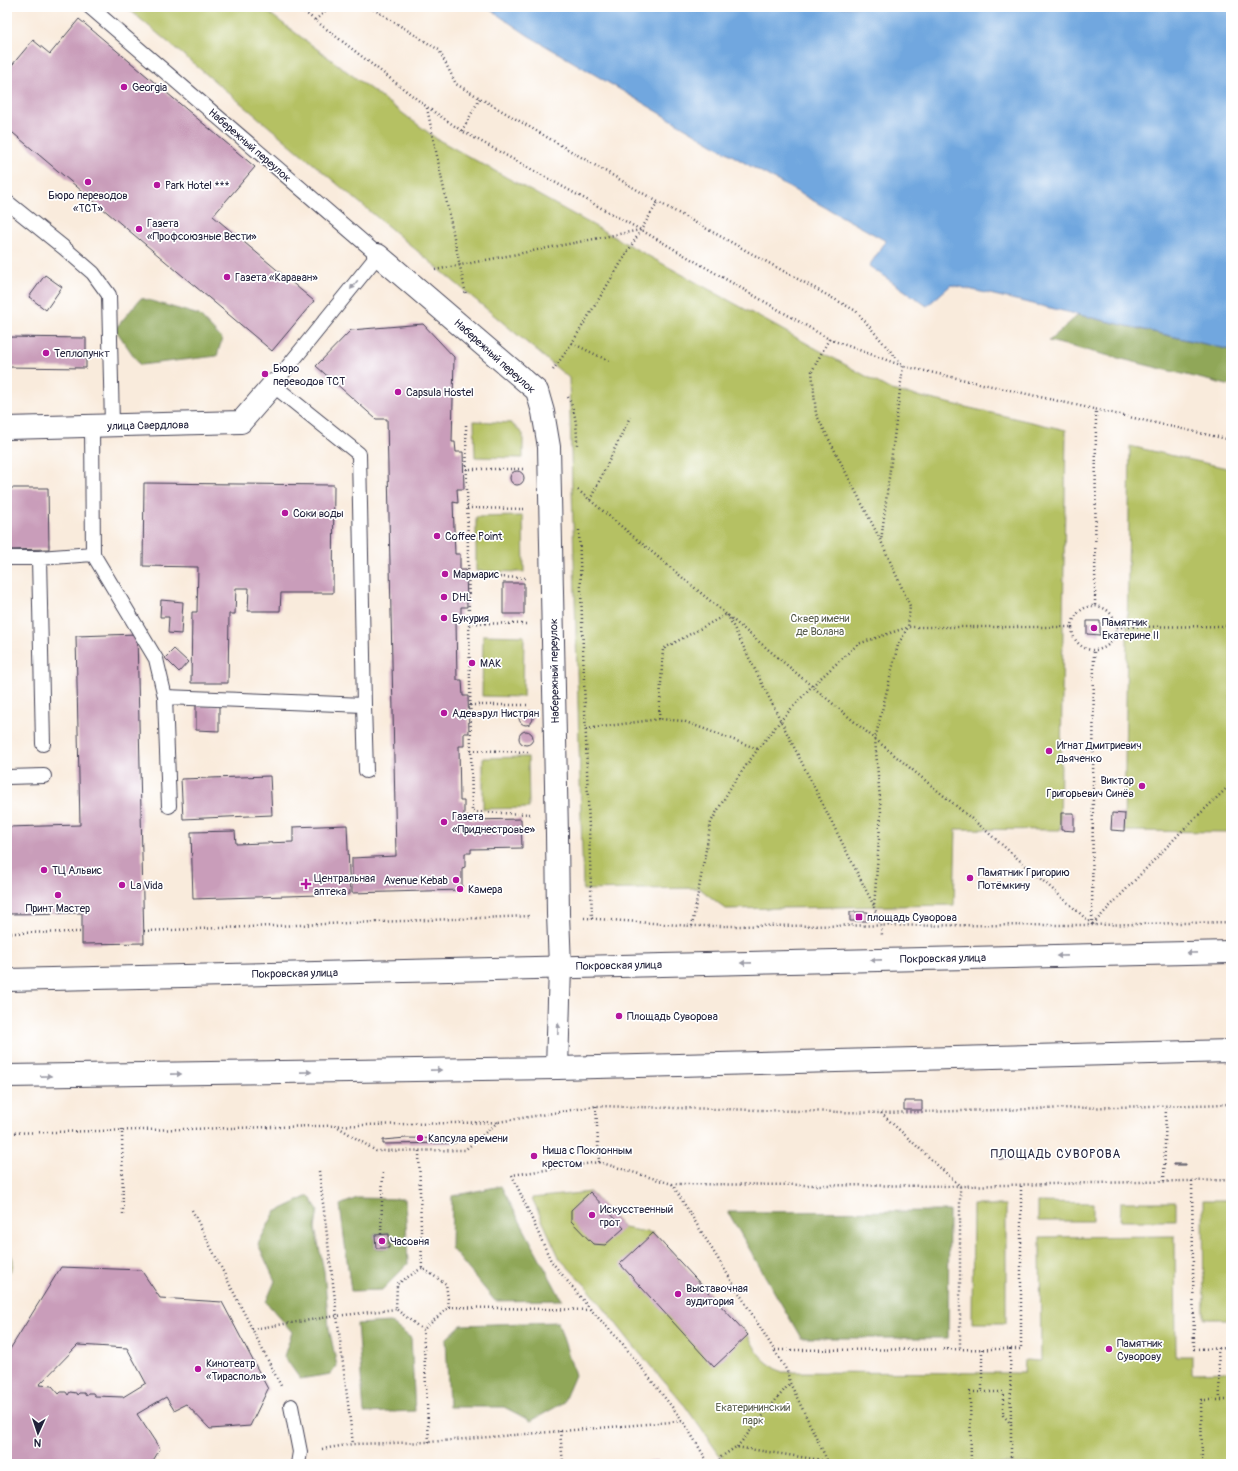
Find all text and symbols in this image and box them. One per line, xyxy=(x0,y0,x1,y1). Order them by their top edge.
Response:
place label: Georgia xyxy=(132,81,167,94)
marker: Georgia xyxy=(119,82,129,92)
street label: Набережный переулок xyxy=(206,106,294,185)
marker: Бюро переводов «ТСТ» xyxy=(83,177,93,187)
place label: Park Hotel *** xyxy=(165,179,230,192)
marker: Park Hotel *** xyxy=(152,180,162,190)
place label: Бюро переводов «ТСТ» xyxy=(48,189,128,215)
place label: Газета «Профсоюзные Вести» xyxy=(147,217,257,243)
marker: Газета «Профсоюзные Вести» xyxy=(134,224,144,234)
place label: Газета «Караван» xyxy=(235,271,318,284)
marker: Газета «Караван» xyxy=(222,272,232,282)
one-way arrow xyxy=(349,280,358,291)
street label: Набережный переулок xyxy=(451,316,538,397)
place label: Теплопункт xyxy=(54,347,110,360)
marker: Теплопункт xyxy=(41,348,51,358)
place label: Бюро переводов ТСТ xyxy=(273,362,345,388)
marker: Бюро переводов ТСТ xyxy=(260,369,270,379)
place label: Capsula Hostel xyxy=(406,386,474,399)
marker: Capsula Hostel xyxy=(393,387,403,397)
street label: улица Свердлова xyxy=(106,418,189,433)
place label: Соки воды xyxy=(293,507,344,520)
marker: Соки воды xyxy=(280,508,290,518)
place label: Coffee Point xyxy=(445,530,503,543)
marker: Coffee Point xyxy=(432,531,442,541)
place label: Мармарис xyxy=(453,568,500,581)
marker: Мармарис xyxy=(440,569,450,579)
place label: DHL xyxy=(452,591,472,604)
marker: DHL xyxy=(439,592,449,602)
place label: Букурия xyxy=(452,612,489,625)
park label: Сквер имени де Волана xyxy=(791,612,850,638)
marker: Букурия xyxy=(439,613,449,623)
place label: Памятник Екатерине II xyxy=(1102,616,1159,642)
street label: Набережный переулок xyxy=(547,618,562,724)
marker: Памятник Екатерине II xyxy=(1089,623,1099,633)
place label: МАК xyxy=(480,657,501,670)
marker: МАК xyxy=(467,658,477,668)
place label: Адевэрул Нистрян xyxy=(452,707,539,720)
marker: Адевэрул Нистрян xyxy=(439,708,449,718)
place label: Игнат Дмитриевич Дьяченко xyxy=(1056,739,1141,765)
marker: Игнат Дмитриевич Дьяченко xyxy=(1044,746,1054,756)
place label: Виктор Григорьевич Синёв xyxy=(1047,774,1134,800)
marker: Виктор Григорьевич Синёв xyxy=(1137,781,1147,791)
place label: Газета «Приднестровье» xyxy=(452,810,536,836)
marker: Газета «Приднестровье» xyxy=(439,817,449,827)
place label: ТЦ Альвис xyxy=(52,864,103,877)
marker: ТЦ Альвис xyxy=(39,865,49,875)
place label: Памятник Григорию Потёмкину xyxy=(978,866,1070,892)
place label: Центральная аптека xyxy=(314,872,375,898)
marker: Памятник Григорию Потёмкину xyxy=(965,873,975,883)
place label: Avenue Kebab xyxy=(384,874,448,887)
marker: Avenue Kebab xyxy=(451,875,461,885)
place label: La Vida xyxy=(130,879,163,892)
marker: Центральная аптека xyxy=(301,879,311,889)
marker: La Vida xyxy=(117,880,127,890)
place label: Камера xyxy=(468,883,502,896)
marker: Камера xyxy=(455,884,465,894)
marker: Принт Мастер xyxy=(53,890,63,900)
place label: Принт Мастер xyxy=(26,902,90,915)
place label: площадь Суворова xyxy=(867,911,957,924)
marker: площадь Суворова xyxy=(854,912,864,922)
one-way arrow xyxy=(1185,950,1198,956)
street label: Покровская улица xyxy=(900,951,986,966)
one-way arrow xyxy=(1055,953,1068,959)
one-way arrow xyxy=(869,957,882,963)
street label: Покровская улица xyxy=(576,958,662,973)
one-way arrow xyxy=(739,960,752,966)
street label: Покровская улица xyxy=(252,966,338,981)
place label: Площадь Суворова xyxy=(627,1010,718,1023)
marker: Площадь Суворова xyxy=(614,1011,624,1021)
one-way arrow xyxy=(555,1023,562,1035)
one-way arrow xyxy=(430,1067,443,1073)
one-way arrow xyxy=(300,1069,313,1075)
one-way arrow xyxy=(170,1071,183,1077)
one-way arrow xyxy=(40,1073,53,1079)
place label: Капсула времени xyxy=(428,1132,508,1145)
marker: Капсула времени xyxy=(415,1133,425,1143)
place label: Ниша с Поклонным крестом xyxy=(542,1144,632,1170)
district label: ПЛОЩАДЬ СУВОРОВА xyxy=(991,1147,1121,1162)
marker: Ниша с Поклонным крестом xyxy=(529,1151,539,1161)
place label: Искусственный грот xyxy=(600,1203,673,1229)
marker: Искусственный грот xyxy=(587,1210,597,1220)
place label: Часовня xyxy=(390,1235,429,1248)
marker: Часовня xyxy=(377,1236,387,1246)
place label: Выставочная аудитория xyxy=(686,1282,748,1308)
marker: Выставочная аудитория xyxy=(673,1289,683,1299)
place label: Памятник Суворову xyxy=(1117,1337,1163,1363)
marker: Памятник Суворову xyxy=(1104,1344,1114,1354)
place label: Кинотеатр «Тирасполь» xyxy=(206,1357,267,1383)
marker: Кинотеатр «Тирасполь» xyxy=(193,1364,203,1374)
park label: Екатерининский парк xyxy=(716,1401,790,1427)
north arrow xyxy=(18,1413,58,1453)
text: N xyxy=(33,1436,42,1449)

